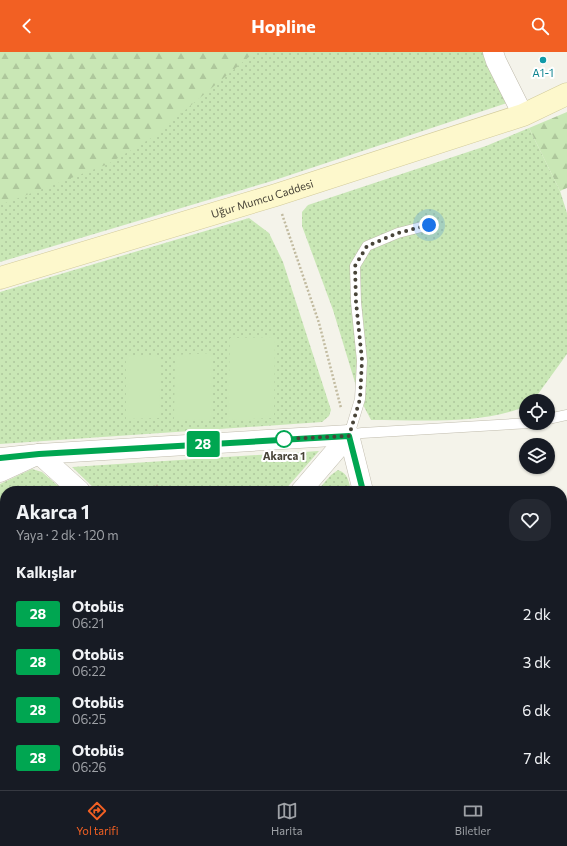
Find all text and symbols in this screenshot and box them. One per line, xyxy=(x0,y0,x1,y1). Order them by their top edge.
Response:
icon: back xyxy=(16,15,38,37)
text: Hopline xyxy=(251,15,316,37)
icon: search xyxy=(529,15,551,37)
marker: A1-1 xyxy=(538,55,548,65)
place label: A1-1 xyxy=(532,66,554,79)
street label: Uğur Mumcu Caddesi xyxy=(209,176,315,220)
your location xyxy=(419,215,439,235)
map controls xyxy=(519,394,555,474)
button: locate xyxy=(519,394,555,430)
marker: Akarca 1 xyxy=(275,430,293,448)
line badge: 28 xyxy=(185,431,221,457)
text: 28 xyxy=(195,435,211,452)
button: layers xyxy=(519,438,555,474)
place label: Akarca 1 xyxy=(263,449,305,462)
button: heart xyxy=(509,499,551,541)
text: Akarca 1 xyxy=(16,500,90,523)
text: Yaya · 2 dk · 120 m xyxy=(16,527,119,543)
text: Kalkışlar xyxy=(16,563,76,581)
text: Otobüs xyxy=(72,597,124,615)
text: 28 xyxy=(30,605,46,622)
text: 2 dk xyxy=(523,605,551,623)
text: 06:21 xyxy=(72,615,104,631)
text: Otobüs xyxy=(72,645,124,663)
text: 28 xyxy=(30,653,46,670)
text: 3 dk xyxy=(523,653,551,671)
text: 06:22 xyxy=(72,663,106,679)
text: Otobüs xyxy=(72,693,124,711)
text: 28 xyxy=(30,701,46,718)
text: 6 dk xyxy=(522,701,551,719)
text: 06:25 xyxy=(72,711,106,727)
text: Otobüs xyxy=(72,741,124,759)
text: 28 xyxy=(30,749,46,766)
text: 7 dk xyxy=(523,749,551,767)
text: 06:26 xyxy=(72,759,107,775)
tab: Yol tarifi xyxy=(76,800,119,837)
tab: Harita xyxy=(271,800,302,837)
tab: Biletler xyxy=(455,800,491,837)

